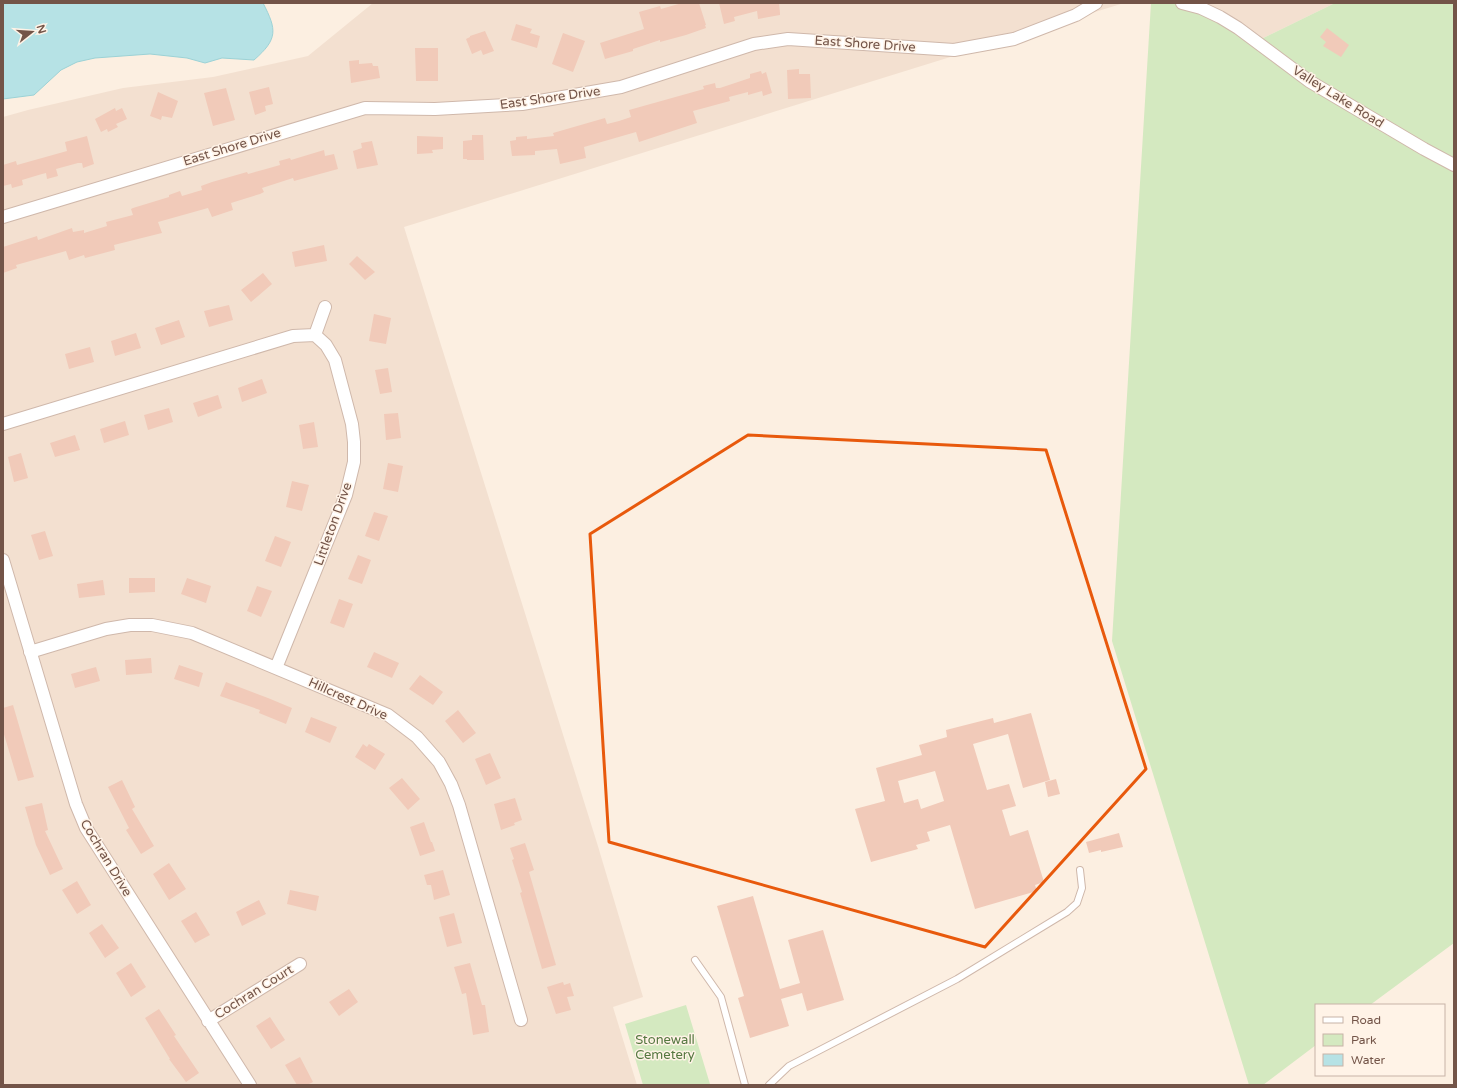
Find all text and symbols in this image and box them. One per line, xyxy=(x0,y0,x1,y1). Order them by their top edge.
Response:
north arrow xyxy=(12,12,52,52)
text: N xyxy=(34,23,49,35)
street label: East Shore Drive xyxy=(814,32,916,56)
street label: Valley Lake Road xyxy=(1289,62,1387,132)
street label: East Shore Drive xyxy=(499,83,601,113)
street label: East Shore Drive xyxy=(181,125,283,169)
street label: Littleton Drive xyxy=(311,480,355,568)
street label: Hillcrest Drive xyxy=(306,674,390,724)
street label: Cochran Drive xyxy=(77,817,135,899)
street label: Cochran Court xyxy=(212,961,296,1023)
legend xyxy=(1315,1004,1445,1076)
text: Road xyxy=(1351,1013,1381,1027)
park label: Stonewall Cemetery xyxy=(635,1032,695,1063)
text: Park xyxy=(1351,1033,1377,1047)
text: Water xyxy=(1351,1053,1386,1067)

